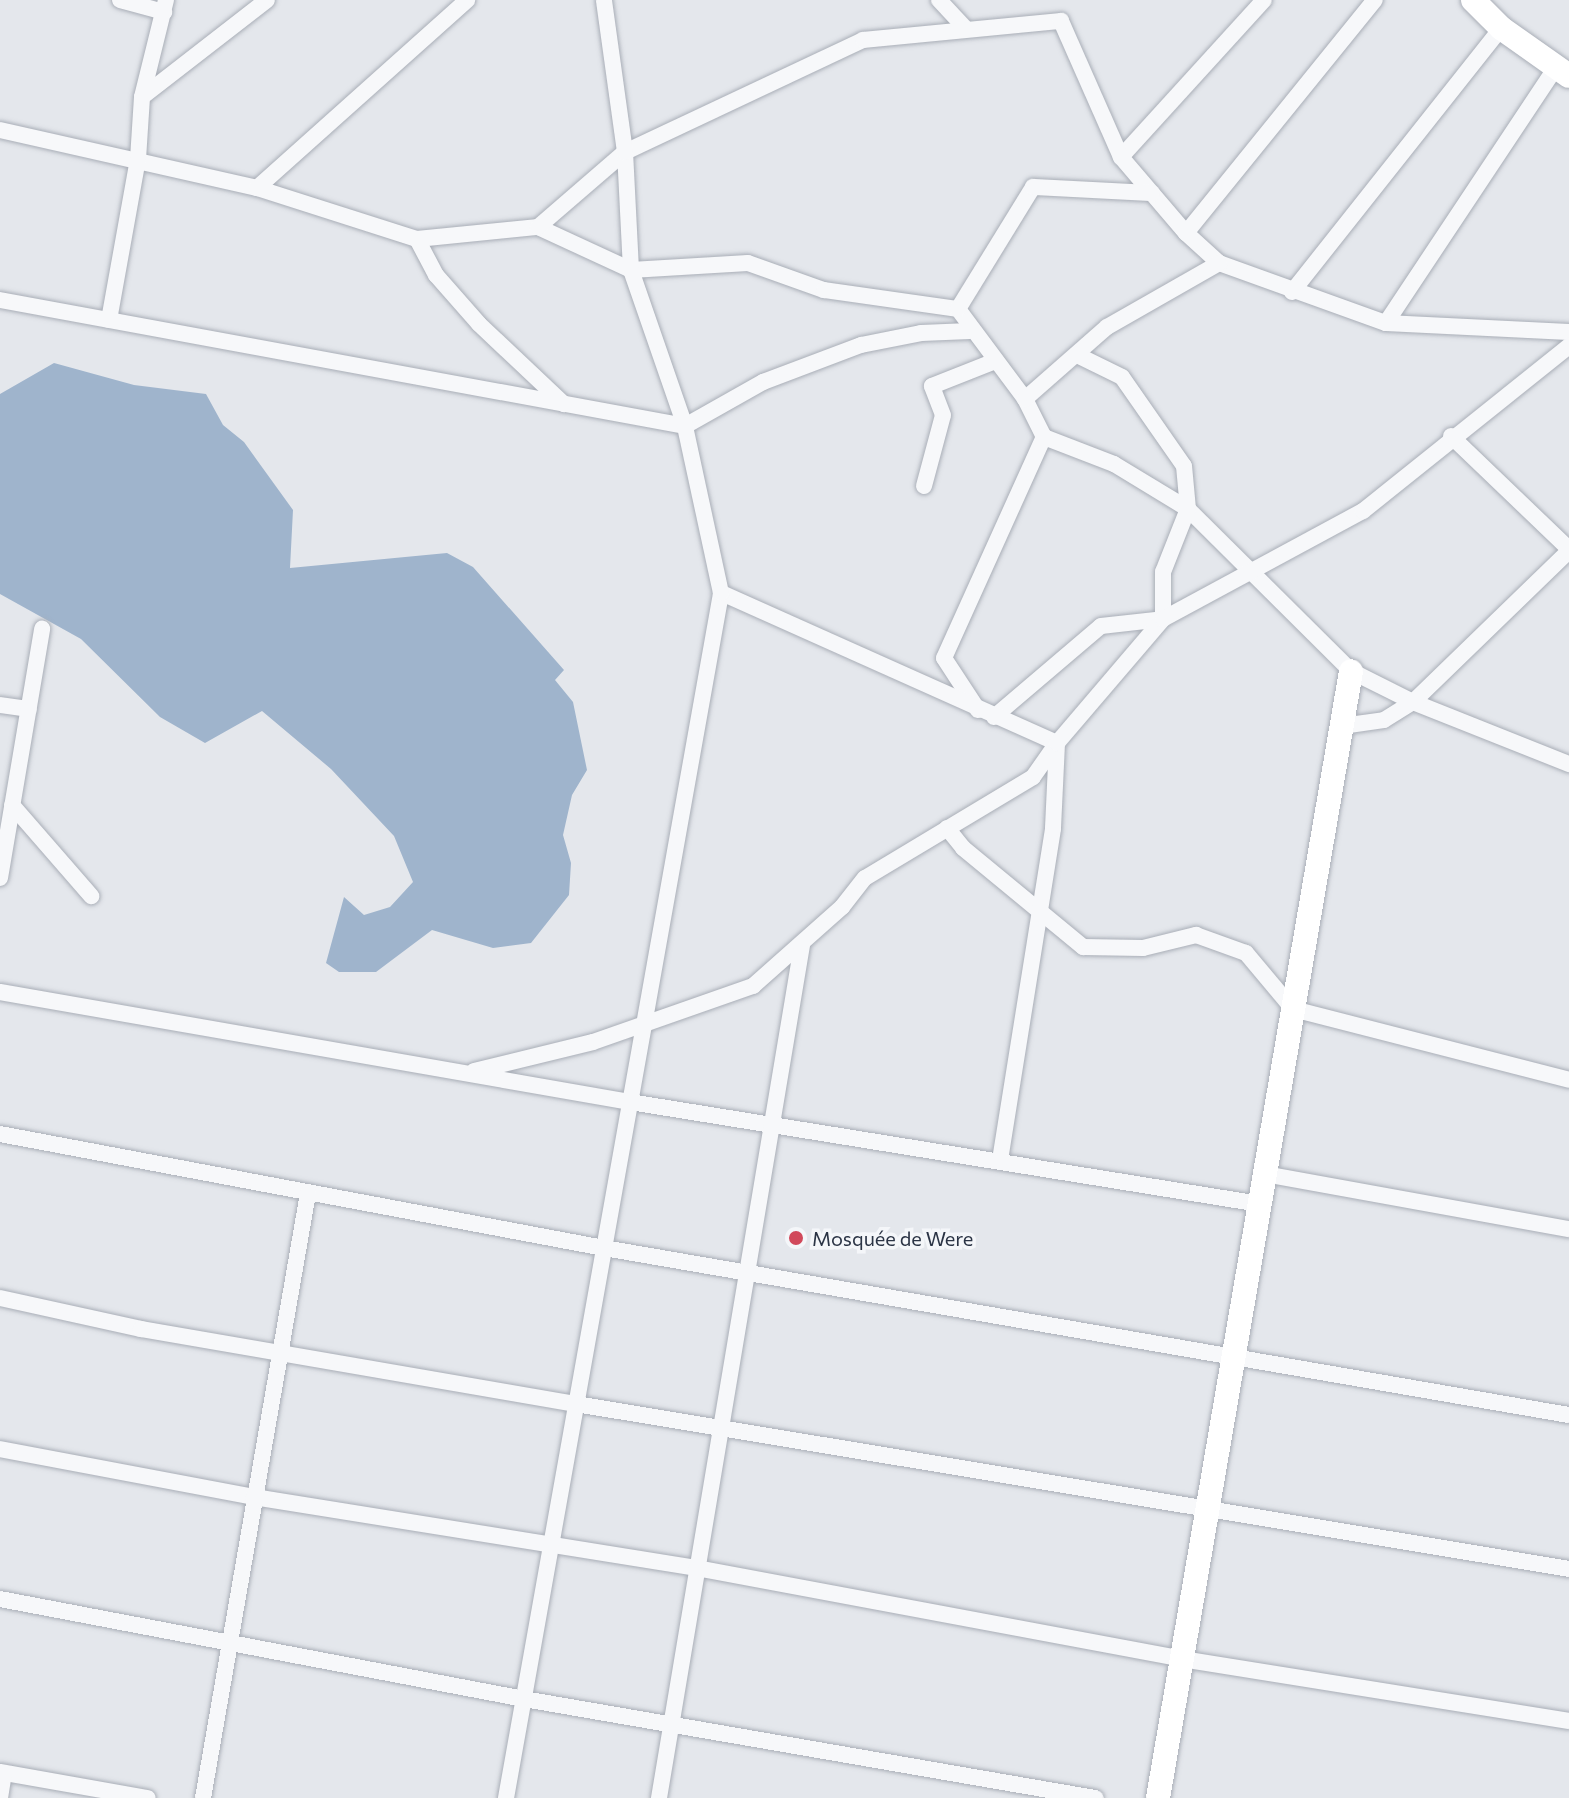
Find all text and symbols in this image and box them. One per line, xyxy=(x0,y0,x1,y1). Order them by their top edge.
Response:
place label: Mosquée de Were xyxy=(812,1226,973,1250)
marker: Mosquée de Were xyxy=(787,1229,805,1247)

